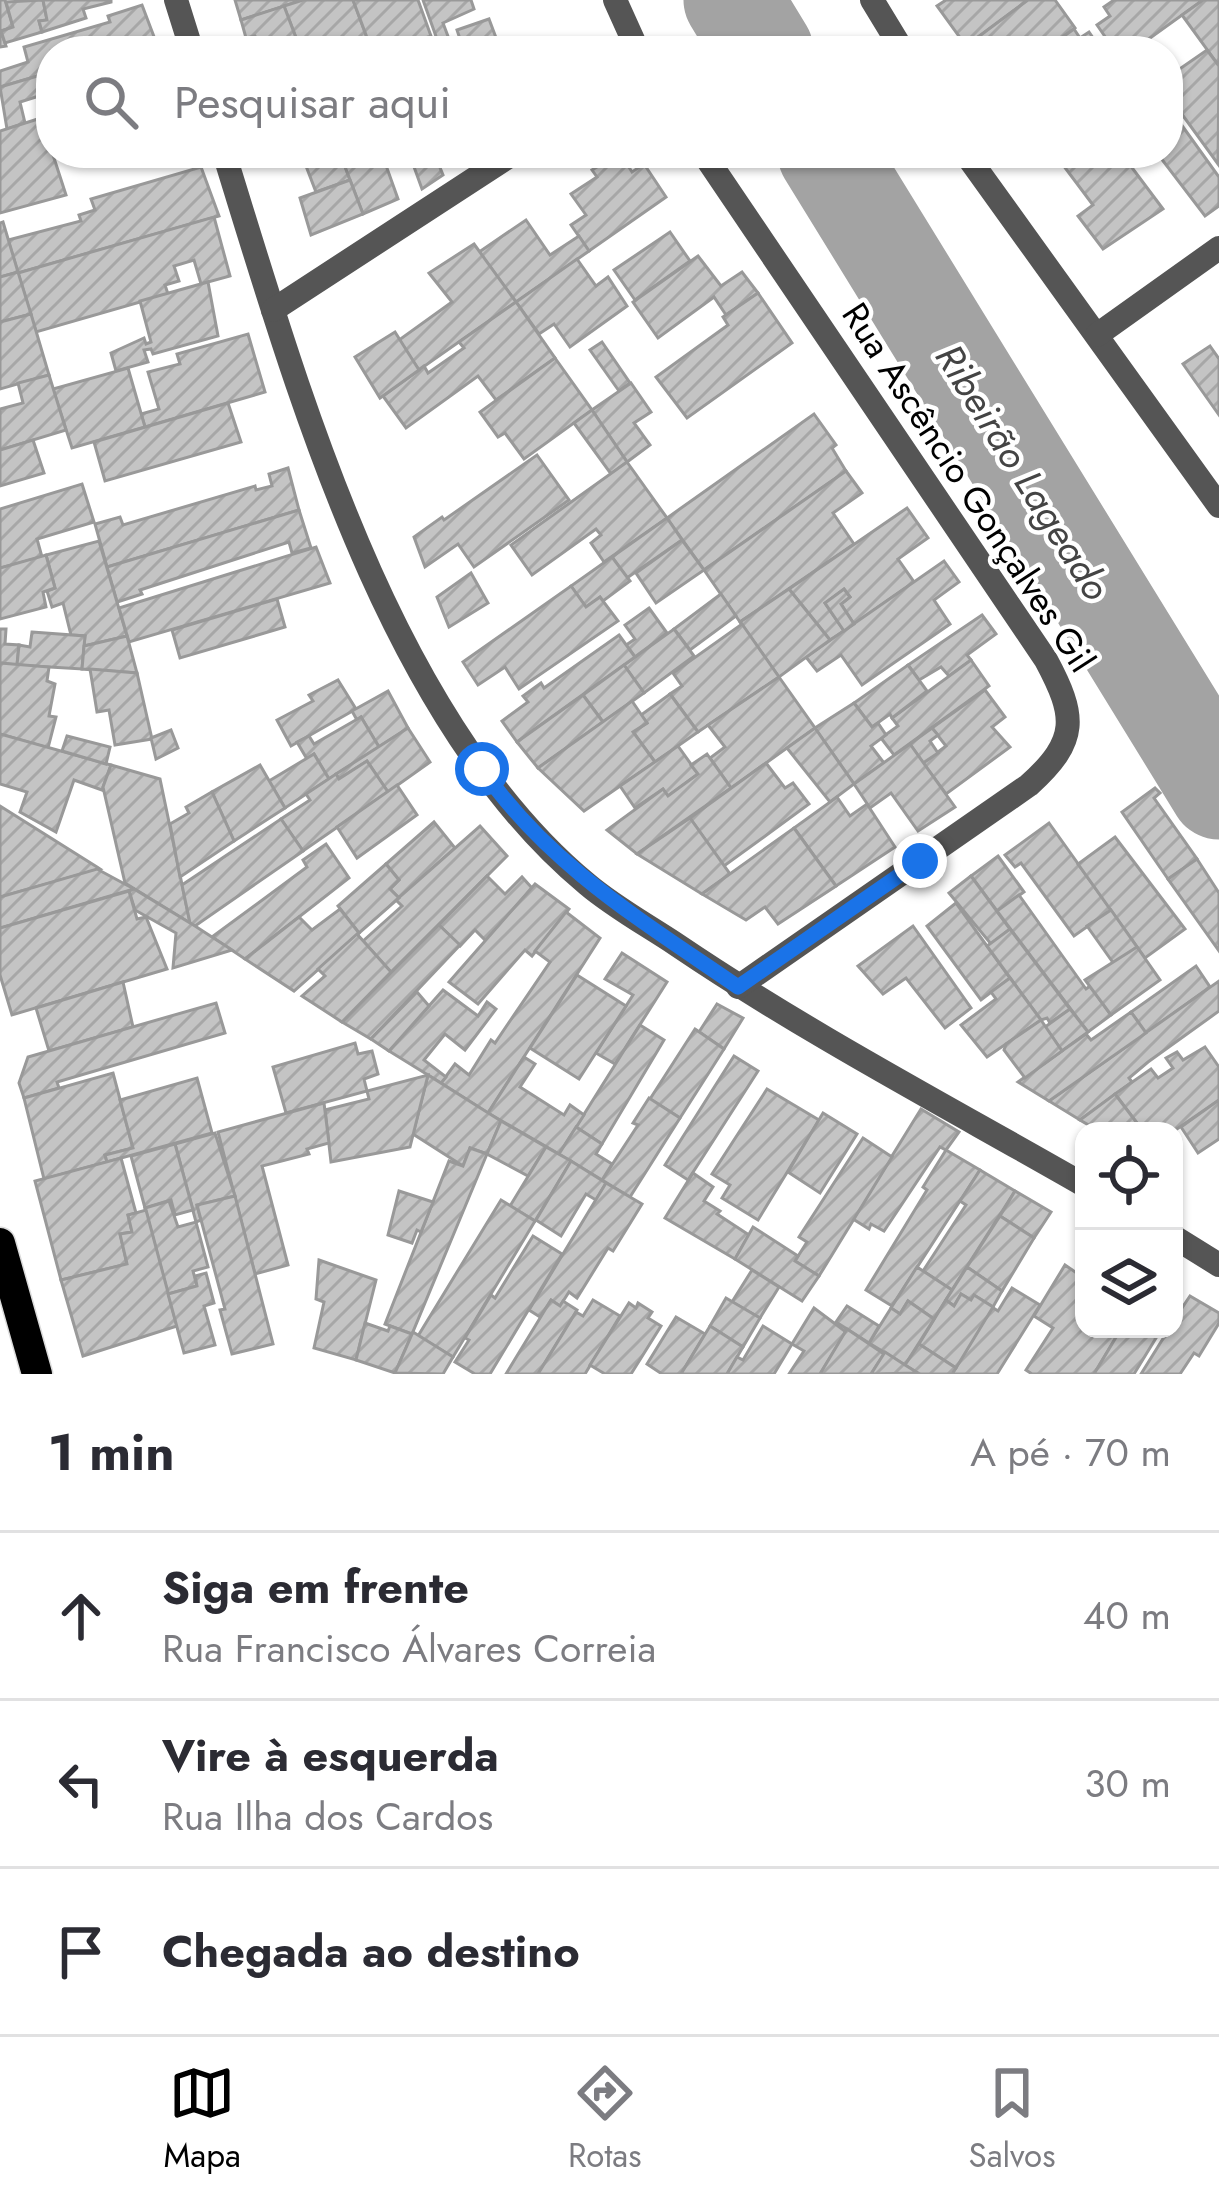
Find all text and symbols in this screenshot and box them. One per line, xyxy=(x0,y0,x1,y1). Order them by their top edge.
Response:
search box xyxy=(36,36,1183,168)
icon: search xyxy=(78,69,144,135)
text: Pesquisar aqui xyxy=(174,70,451,135)
street label: Rua Ascêncio Gonçalves Gil xyxy=(830,292,1108,682)
water label: Ribeirão Lageado xyxy=(921,333,1125,611)
route start xyxy=(455,742,509,796)
route end xyxy=(893,834,947,888)
map controls xyxy=(1075,1122,1183,1338)
button: locate xyxy=(1075,1122,1183,1230)
button: layers xyxy=(1075,1230,1183,1338)
text: 1 min xyxy=(48,1415,174,1489)
text: A pé · 70 m xyxy=(970,1424,1171,1481)
text: Siga em frente xyxy=(162,1555,469,1620)
icon: ahead xyxy=(48,1583,114,1649)
text: 40 m xyxy=(1083,1587,1171,1644)
text: Rua Francisco Álvares Correia xyxy=(162,1620,656,1677)
text: Vire à esquerda xyxy=(162,1723,499,1788)
icon: left xyxy=(48,1751,114,1817)
text: 30 m xyxy=(1084,1755,1171,1812)
text: Rua Ilha dos Cardos xyxy=(162,1788,493,1845)
icon: arrive xyxy=(48,1919,114,1985)
text: Chegada ao destino xyxy=(162,1919,580,1984)
tab: Mapa xyxy=(164,2060,241,2179)
tab: Rotas xyxy=(568,2060,641,2179)
tab: Salvos xyxy=(969,2060,1055,2179)

